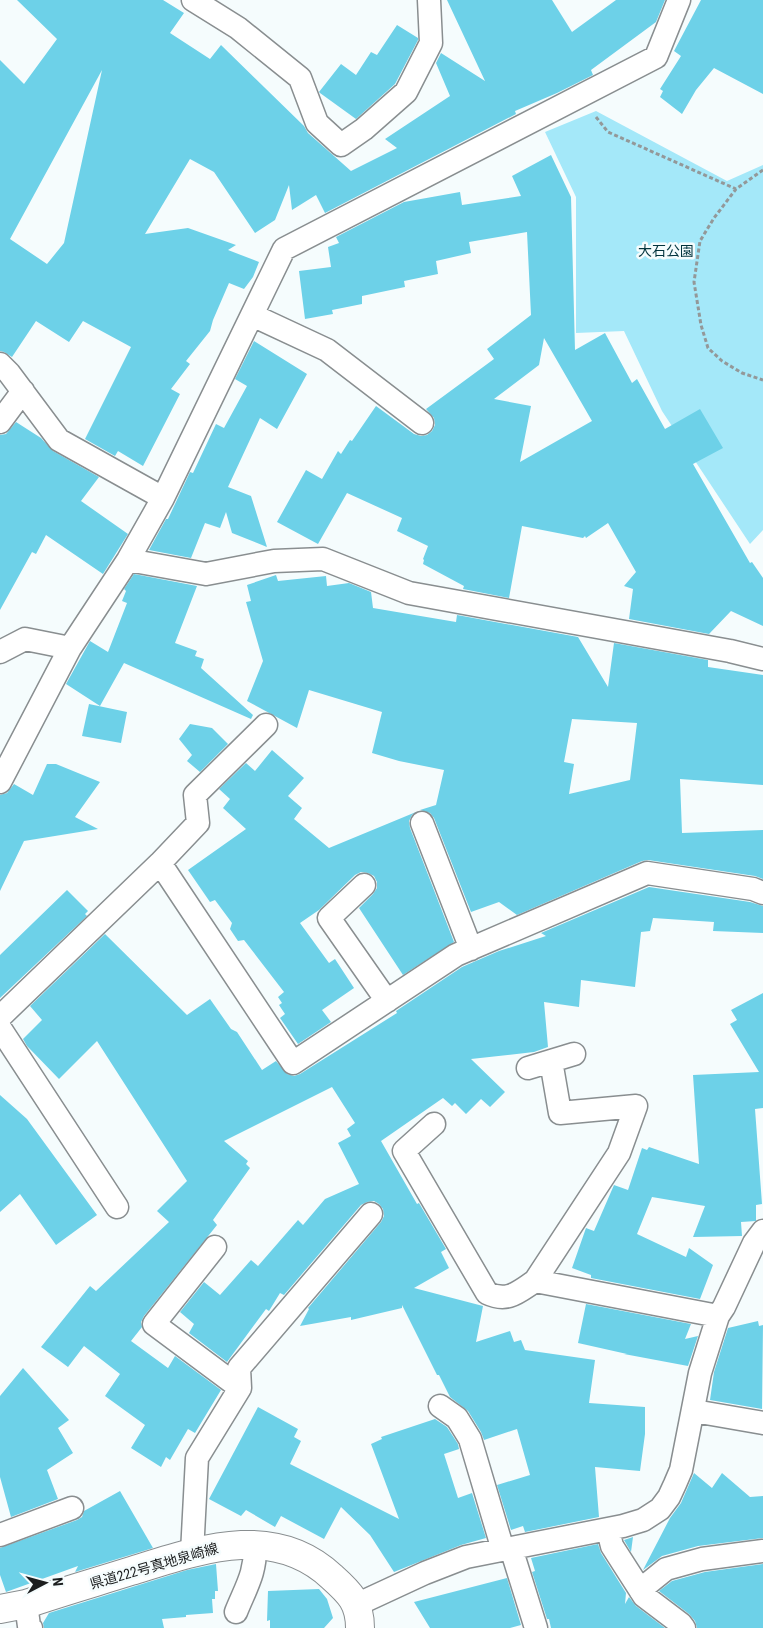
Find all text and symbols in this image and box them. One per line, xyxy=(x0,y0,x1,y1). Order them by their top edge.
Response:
park label: 大石公園 xyxy=(638,243,694,259)
street label: 県道222号真地泉崎線 xyxy=(88,1540,220,1592)
north arrow xyxy=(20,1558,70,1608)
text: N xyxy=(50,1577,66,1587)

